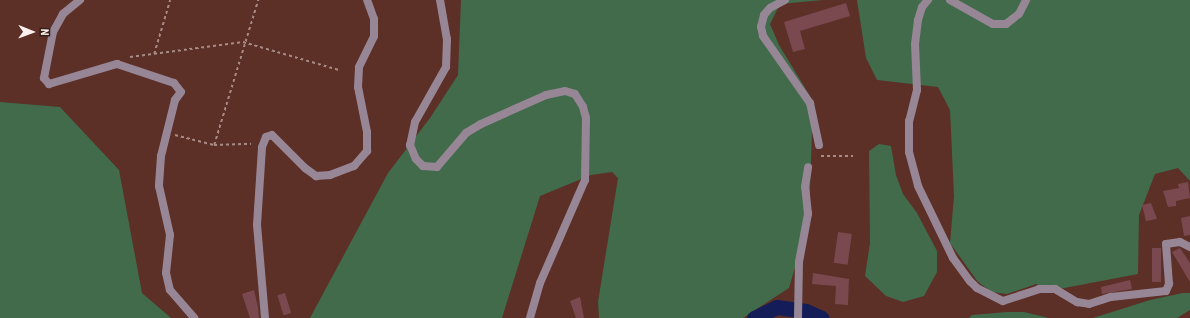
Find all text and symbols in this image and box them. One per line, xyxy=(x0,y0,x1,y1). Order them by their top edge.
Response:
north arrow xyxy=(12,12,52,52)
text: N xyxy=(38,29,51,36)

